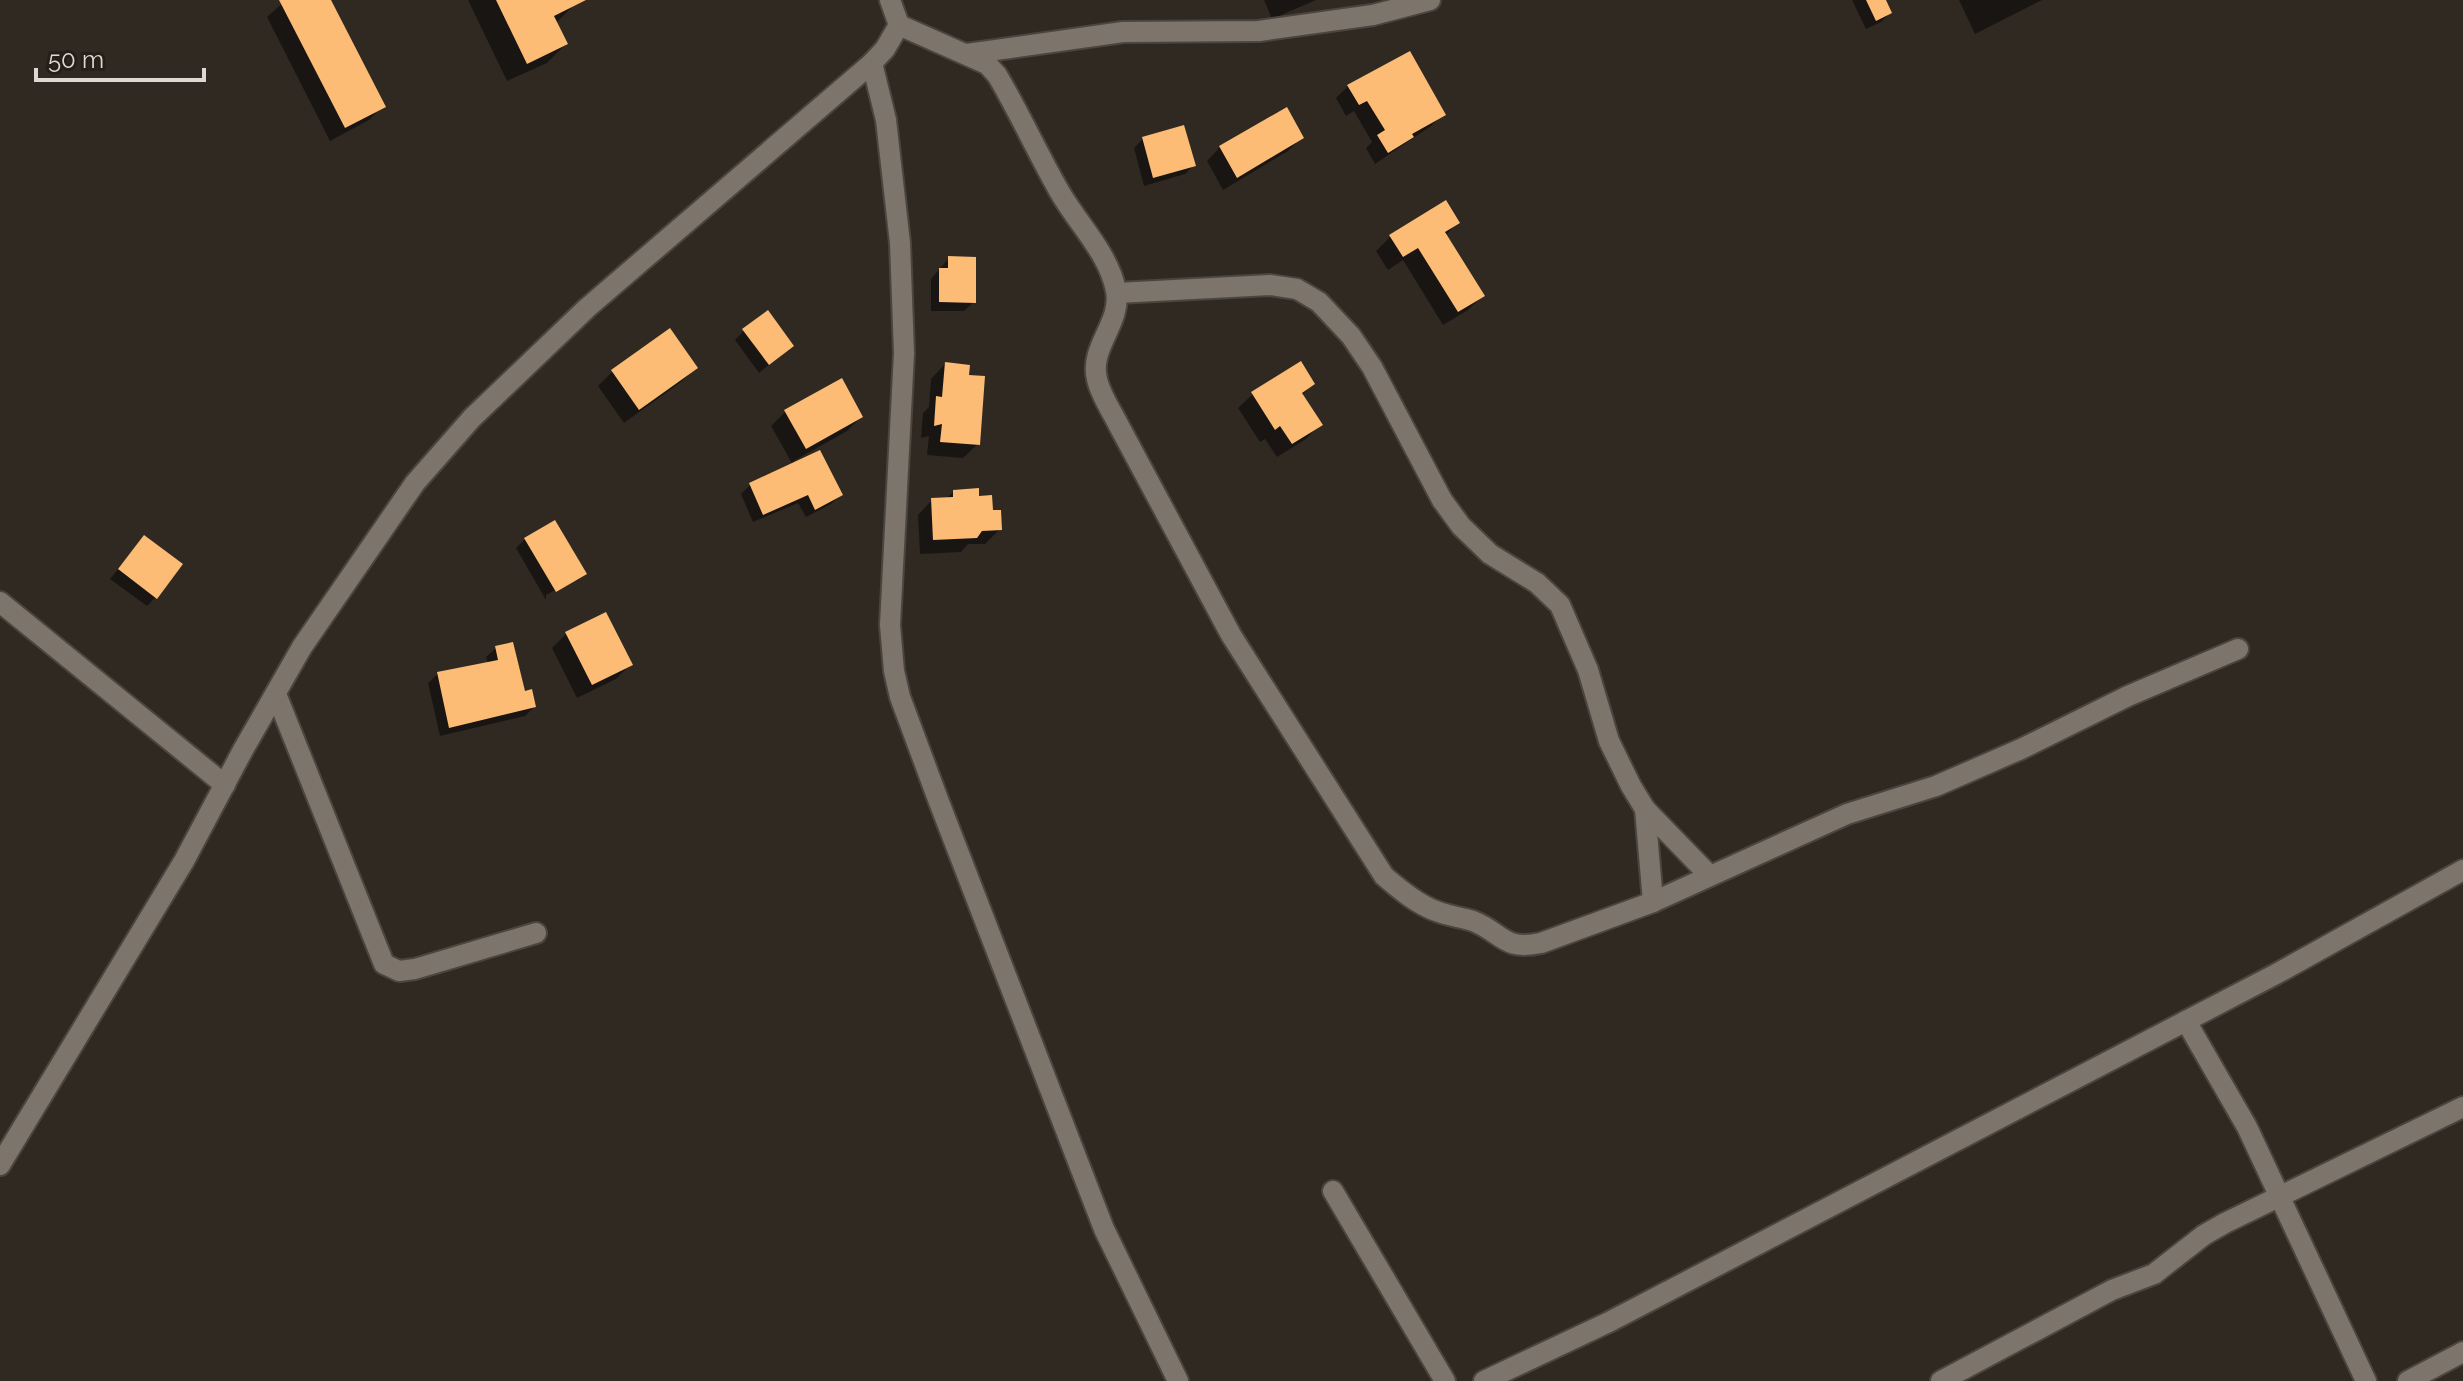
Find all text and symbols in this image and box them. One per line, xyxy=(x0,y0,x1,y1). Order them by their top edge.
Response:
scale bar xyxy=(36,32,204,82)
text: 50 m xyxy=(48,45,104,74)

